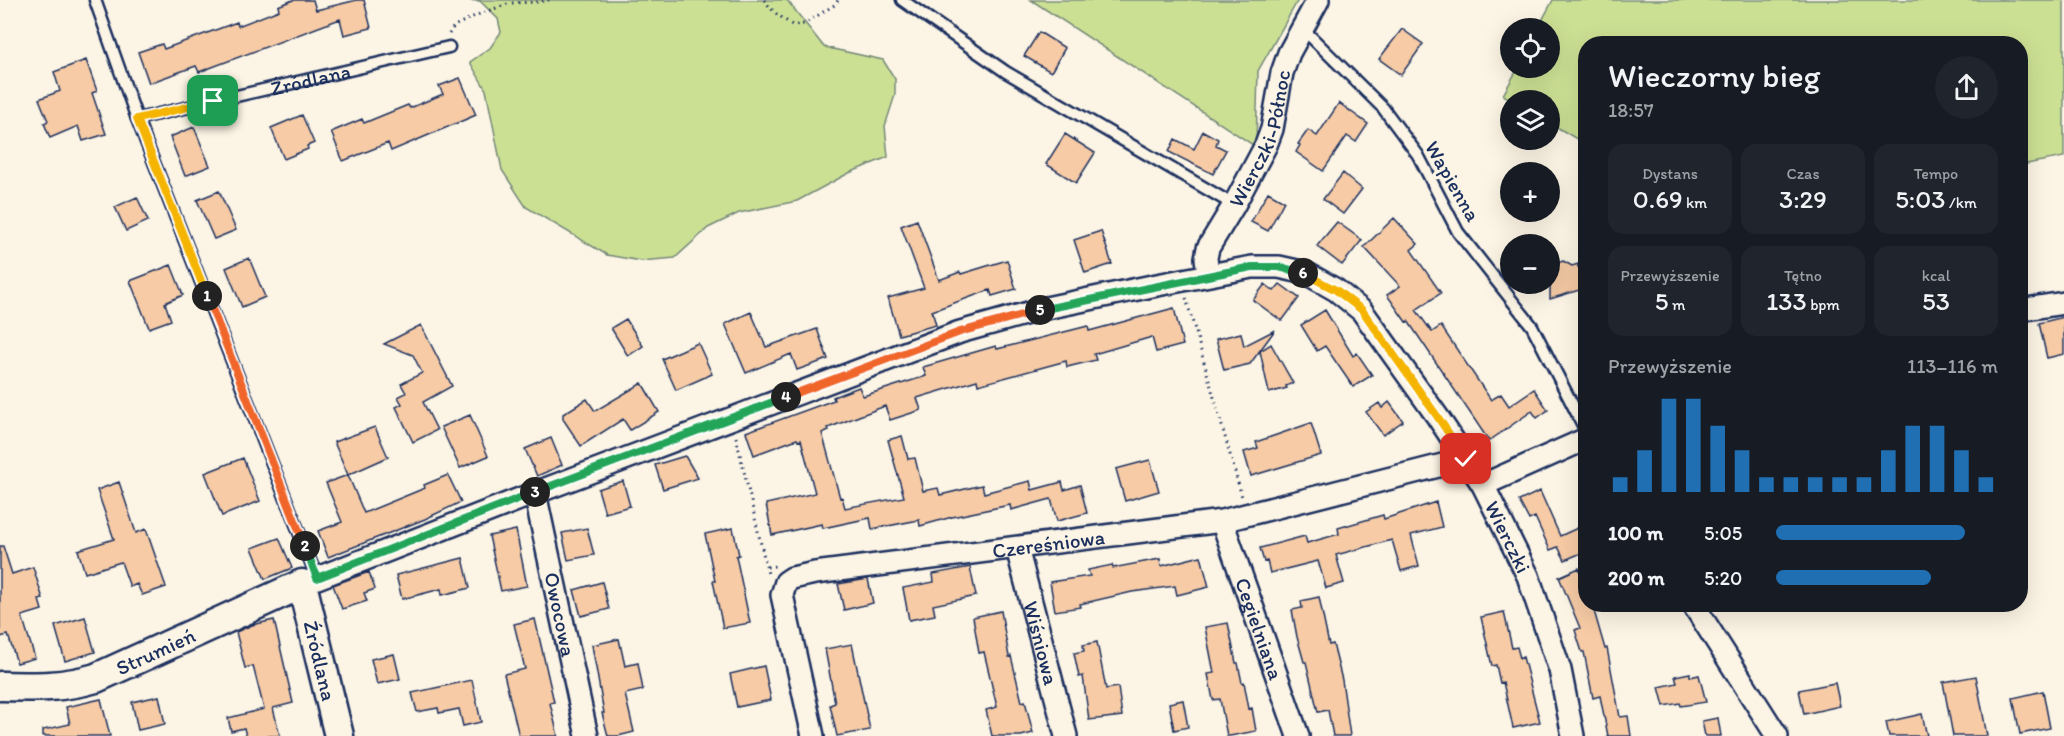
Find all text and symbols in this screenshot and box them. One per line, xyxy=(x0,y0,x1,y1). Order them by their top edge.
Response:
map controls xyxy=(1500,18,1560,294)
button: locate xyxy=(1500,18,1560,78)
text: Wieczorny bieg xyxy=(1608,56,1821,95)
button: share xyxy=(1935,56,1998,119)
street label: Źródlana xyxy=(268,58,353,100)
street label: Wierczki-Północ xyxy=(1223,67,1295,211)
pin xyxy=(187,75,238,126)
icon: arrive xyxy=(196,84,229,117)
button: layers xyxy=(1500,90,1560,150)
text: 18:57 xyxy=(1608,98,1654,122)
street label: Wapienna xyxy=(1420,136,1486,226)
button: + xyxy=(1500,162,1560,222)
text: Dystans xyxy=(1642,164,1698,183)
text: Czas xyxy=(1786,164,1820,183)
text: Tempo xyxy=(1914,164,1958,183)
text: 0.69 xyxy=(1633,183,1683,215)
text: 3:29 xyxy=(1779,183,1827,215)
text: 5:03 xyxy=(1895,183,1945,215)
text: km xyxy=(1683,193,1707,212)
text: /km xyxy=(1945,193,1977,212)
button: − xyxy=(1500,234,1560,294)
pin: 6 xyxy=(1288,258,1318,288)
text: 6 xyxy=(1299,263,1307,282)
text: Przewyższenie xyxy=(1620,266,1720,285)
text: Tętno xyxy=(1784,266,1822,285)
text: kcal xyxy=(1922,266,1950,285)
pin: 1 xyxy=(192,281,222,311)
text: 5 xyxy=(1655,285,1668,317)
text: 133 xyxy=(1766,285,1807,317)
text: 53 xyxy=(1922,285,1950,317)
text: 1 xyxy=(203,286,211,305)
pin: 5 xyxy=(1025,295,1055,325)
text: m xyxy=(1668,295,1685,314)
text: bpm xyxy=(1807,295,1840,314)
text: 5 xyxy=(1036,300,1044,319)
text: Przewyższenie xyxy=(1608,354,1732,378)
text: 113–116 m xyxy=(1907,354,1998,378)
pin: 4 xyxy=(771,382,801,412)
text: 4 xyxy=(781,387,791,406)
pin xyxy=(1440,433,1491,484)
icon: check xyxy=(1449,442,1482,475)
pin: 3 xyxy=(520,477,550,507)
text: 3 xyxy=(531,482,539,501)
street label: Wierczki xyxy=(1480,496,1537,577)
text: 100 m xyxy=(1608,521,1663,545)
text: 5:05 xyxy=(1704,521,1742,545)
street label: Czereśniowa xyxy=(991,524,1106,563)
pin: 2 xyxy=(290,531,320,561)
text: 2 xyxy=(301,536,309,555)
text: 200 m xyxy=(1608,566,1664,590)
text: 5:20 xyxy=(1704,566,1742,590)
street label: Owocowa xyxy=(540,570,582,659)
street label: Cegielniana xyxy=(1231,574,1290,683)
street label: Wiśniowa xyxy=(1019,598,1065,688)
street label: Źródlana xyxy=(299,618,342,703)
street label: Strumień xyxy=(112,622,199,680)

